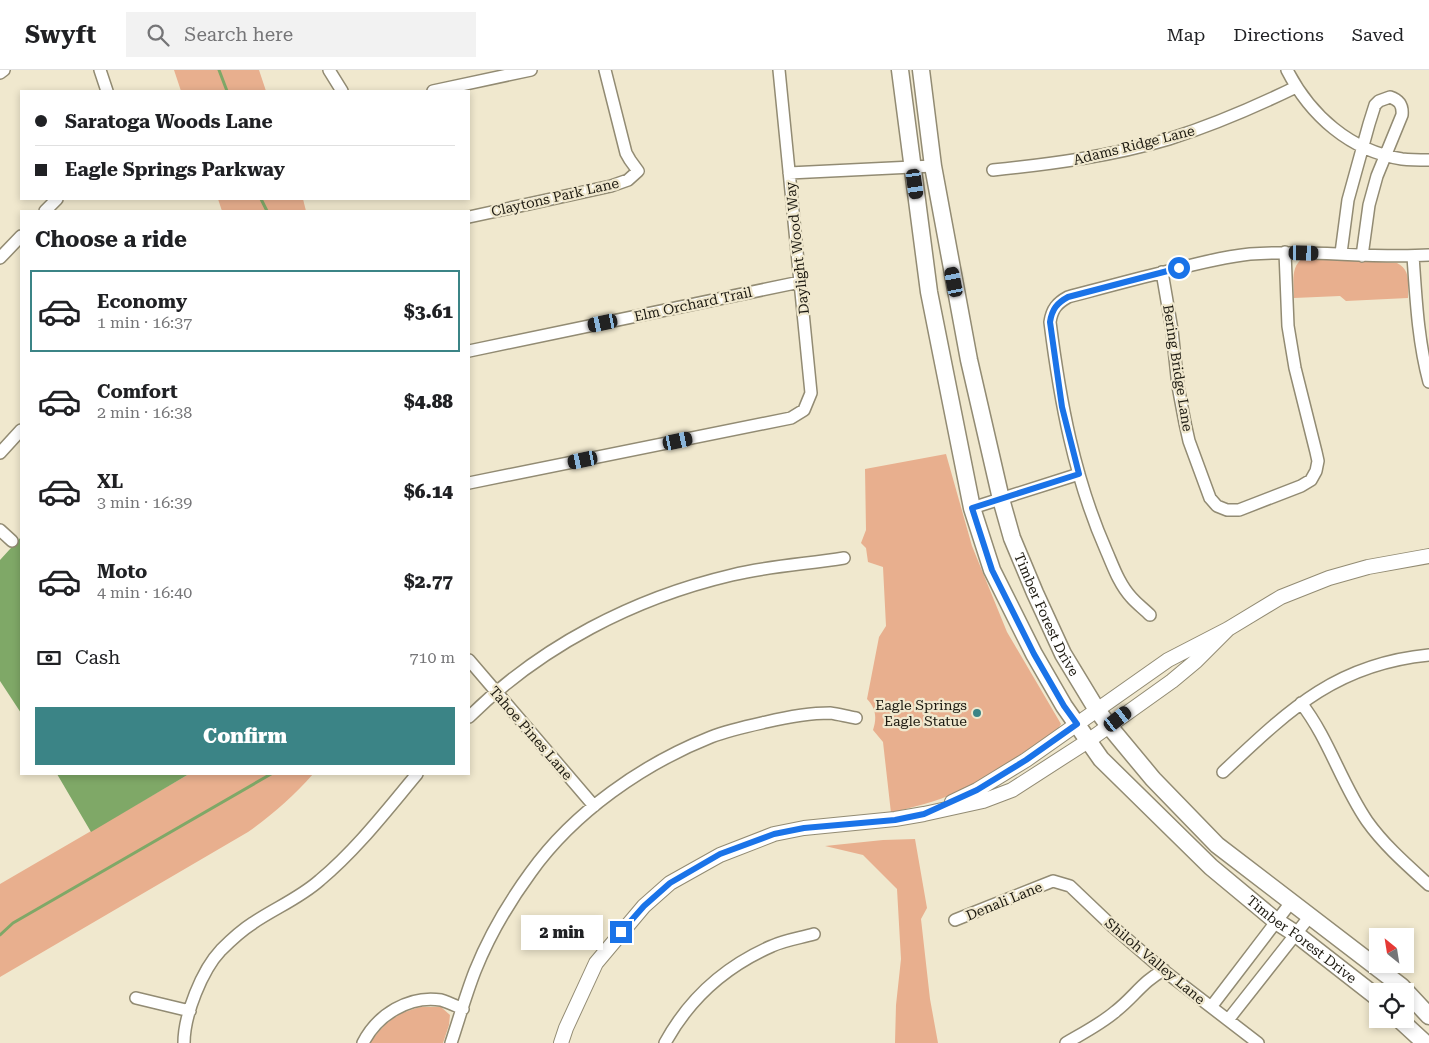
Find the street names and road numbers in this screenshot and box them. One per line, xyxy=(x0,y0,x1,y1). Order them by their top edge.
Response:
street label: Adams Ridge Lane xyxy=(1072,122,1197,168)
street label: Claytons Park Lane xyxy=(490,174,621,219)
street label: Daylight Wood Way xyxy=(782,180,812,315)
street label: Elm Orchard Trail xyxy=(633,284,754,324)
street label: Bering Bridge Lane xyxy=(1160,303,1196,433)
street label: Timber Forest Drive xyxy=(1011,550,1083,679)
street label: Tahoe Pines Lane xyxy=(486,683,576,783)
street label: Denali Lane xyxy=(964,878,1045,924)
street label: Timber Forest Drive xyxy=(1244,892,1360,986)
street label: Shiloh Valley Lane xyxy=(1102,915,1208,1008)

